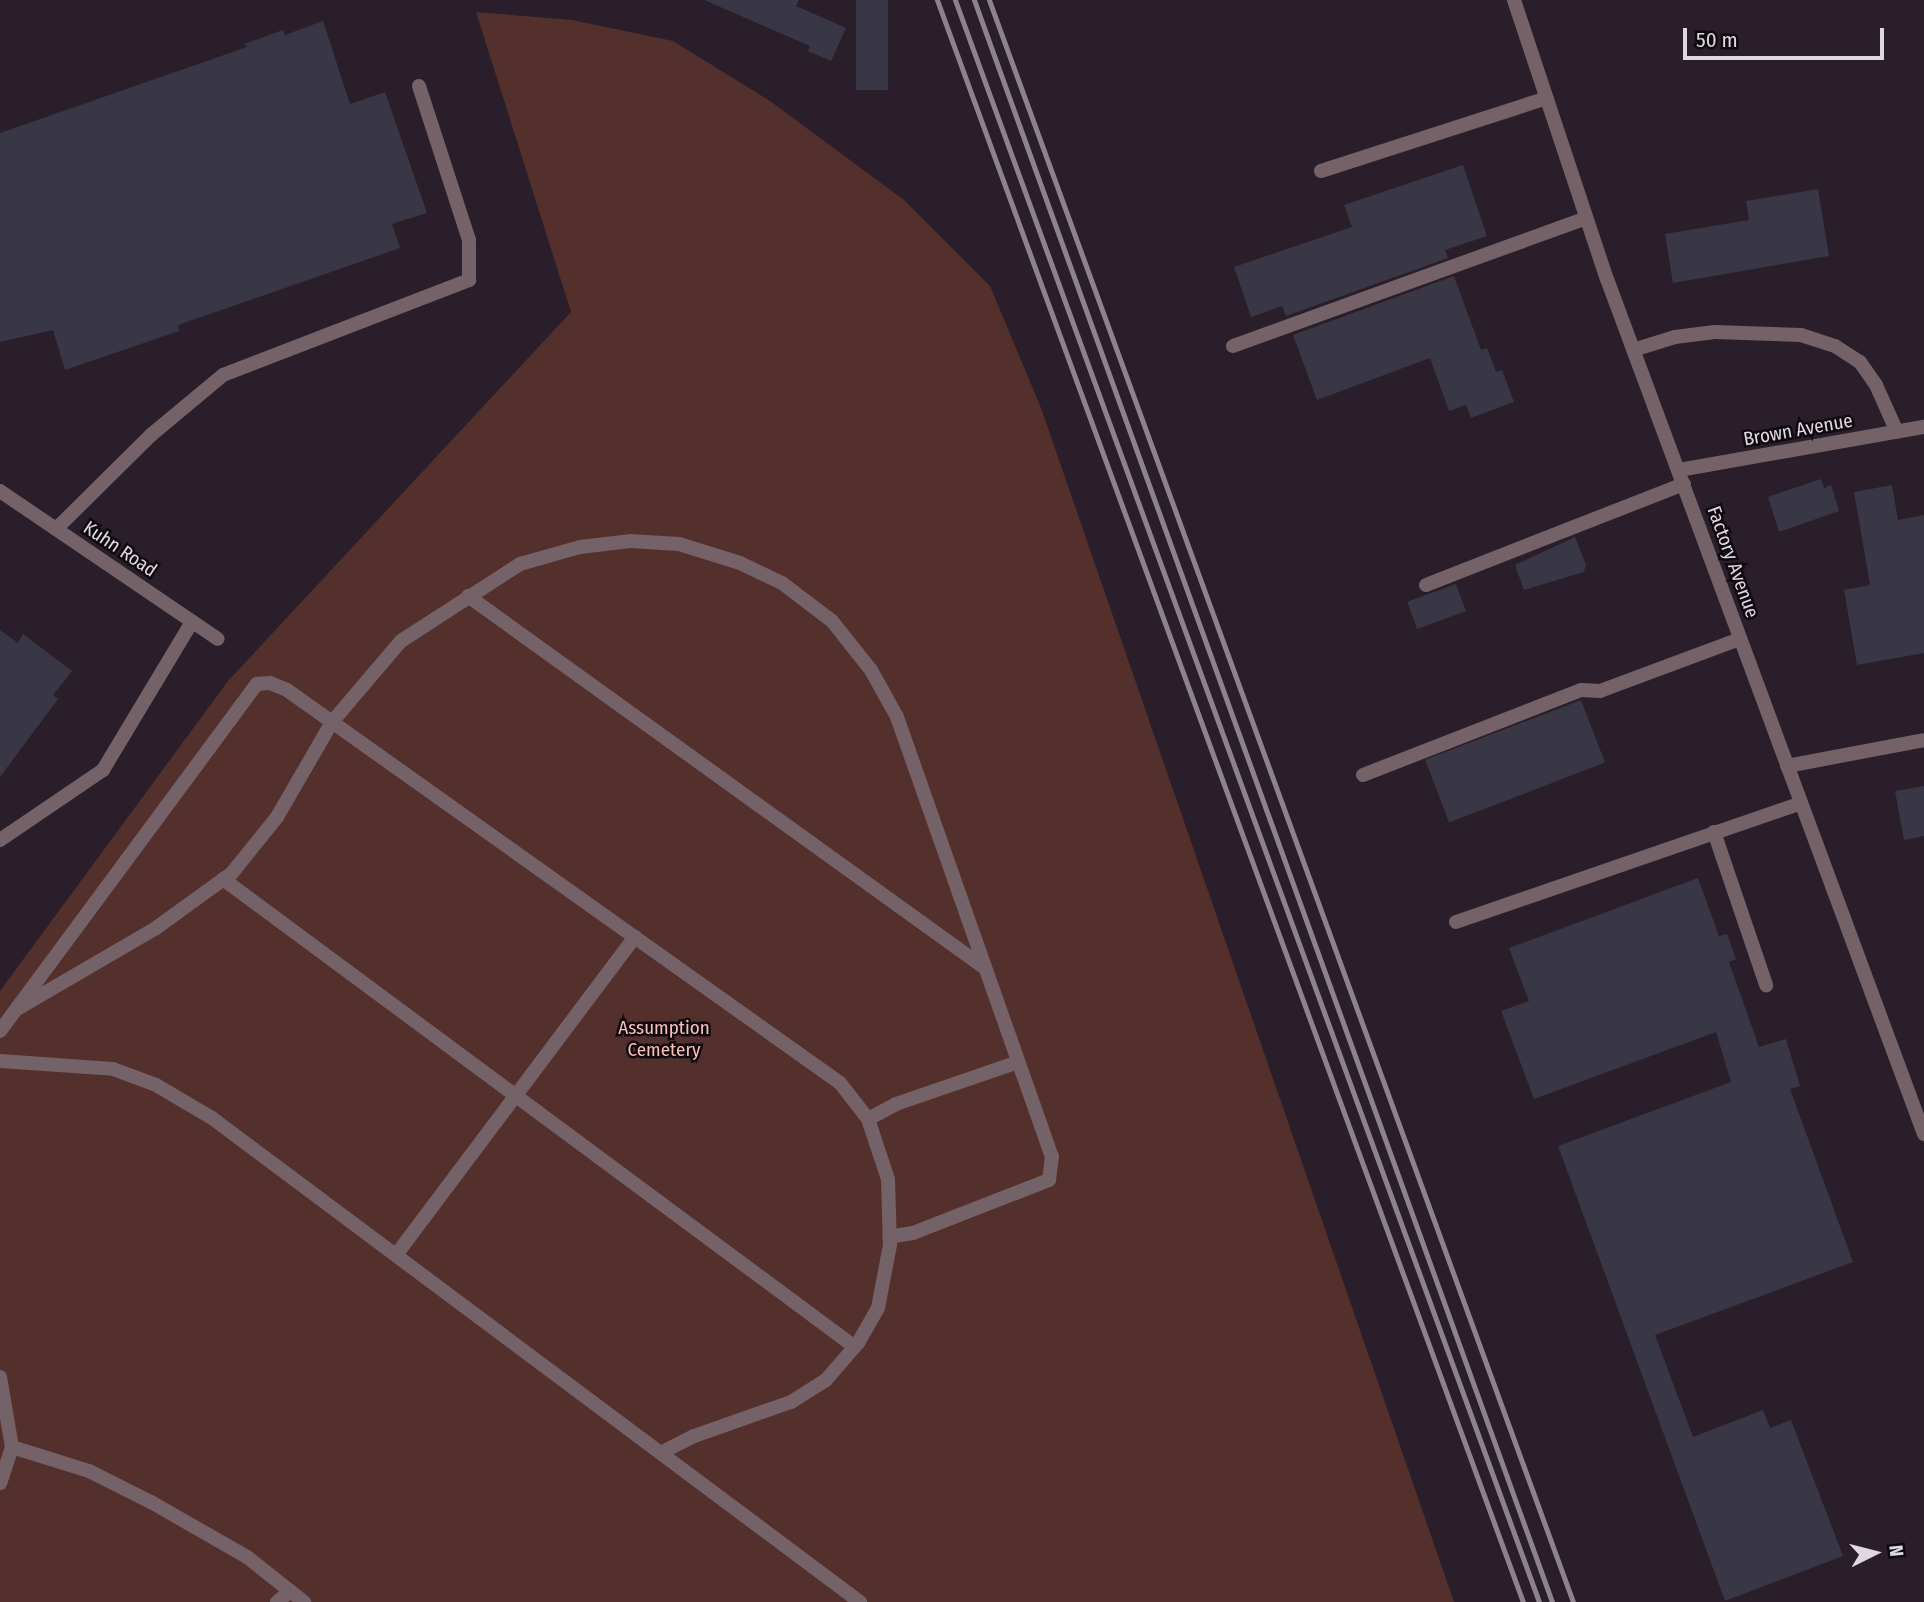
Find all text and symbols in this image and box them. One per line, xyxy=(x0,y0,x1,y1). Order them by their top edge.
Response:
scale bar xyxy=(1686,14,1887,58)
text: 50 m xyxy=(1696,27,1738,53)
street label: Brown Avenue xyxy=(1742,409,1854,451)
street label: Factory Avenue xyxy=(1702,503,1764,621)
street label: Kuhn Road xyxy=(79,516,161,582)
park label: Assumption Cemetery xyxy=(618,1017,710,1061)
north arrow xyxy=(1840,1518,1910,1588)
text: N xyxy=(1884,1544,1908,1558)

